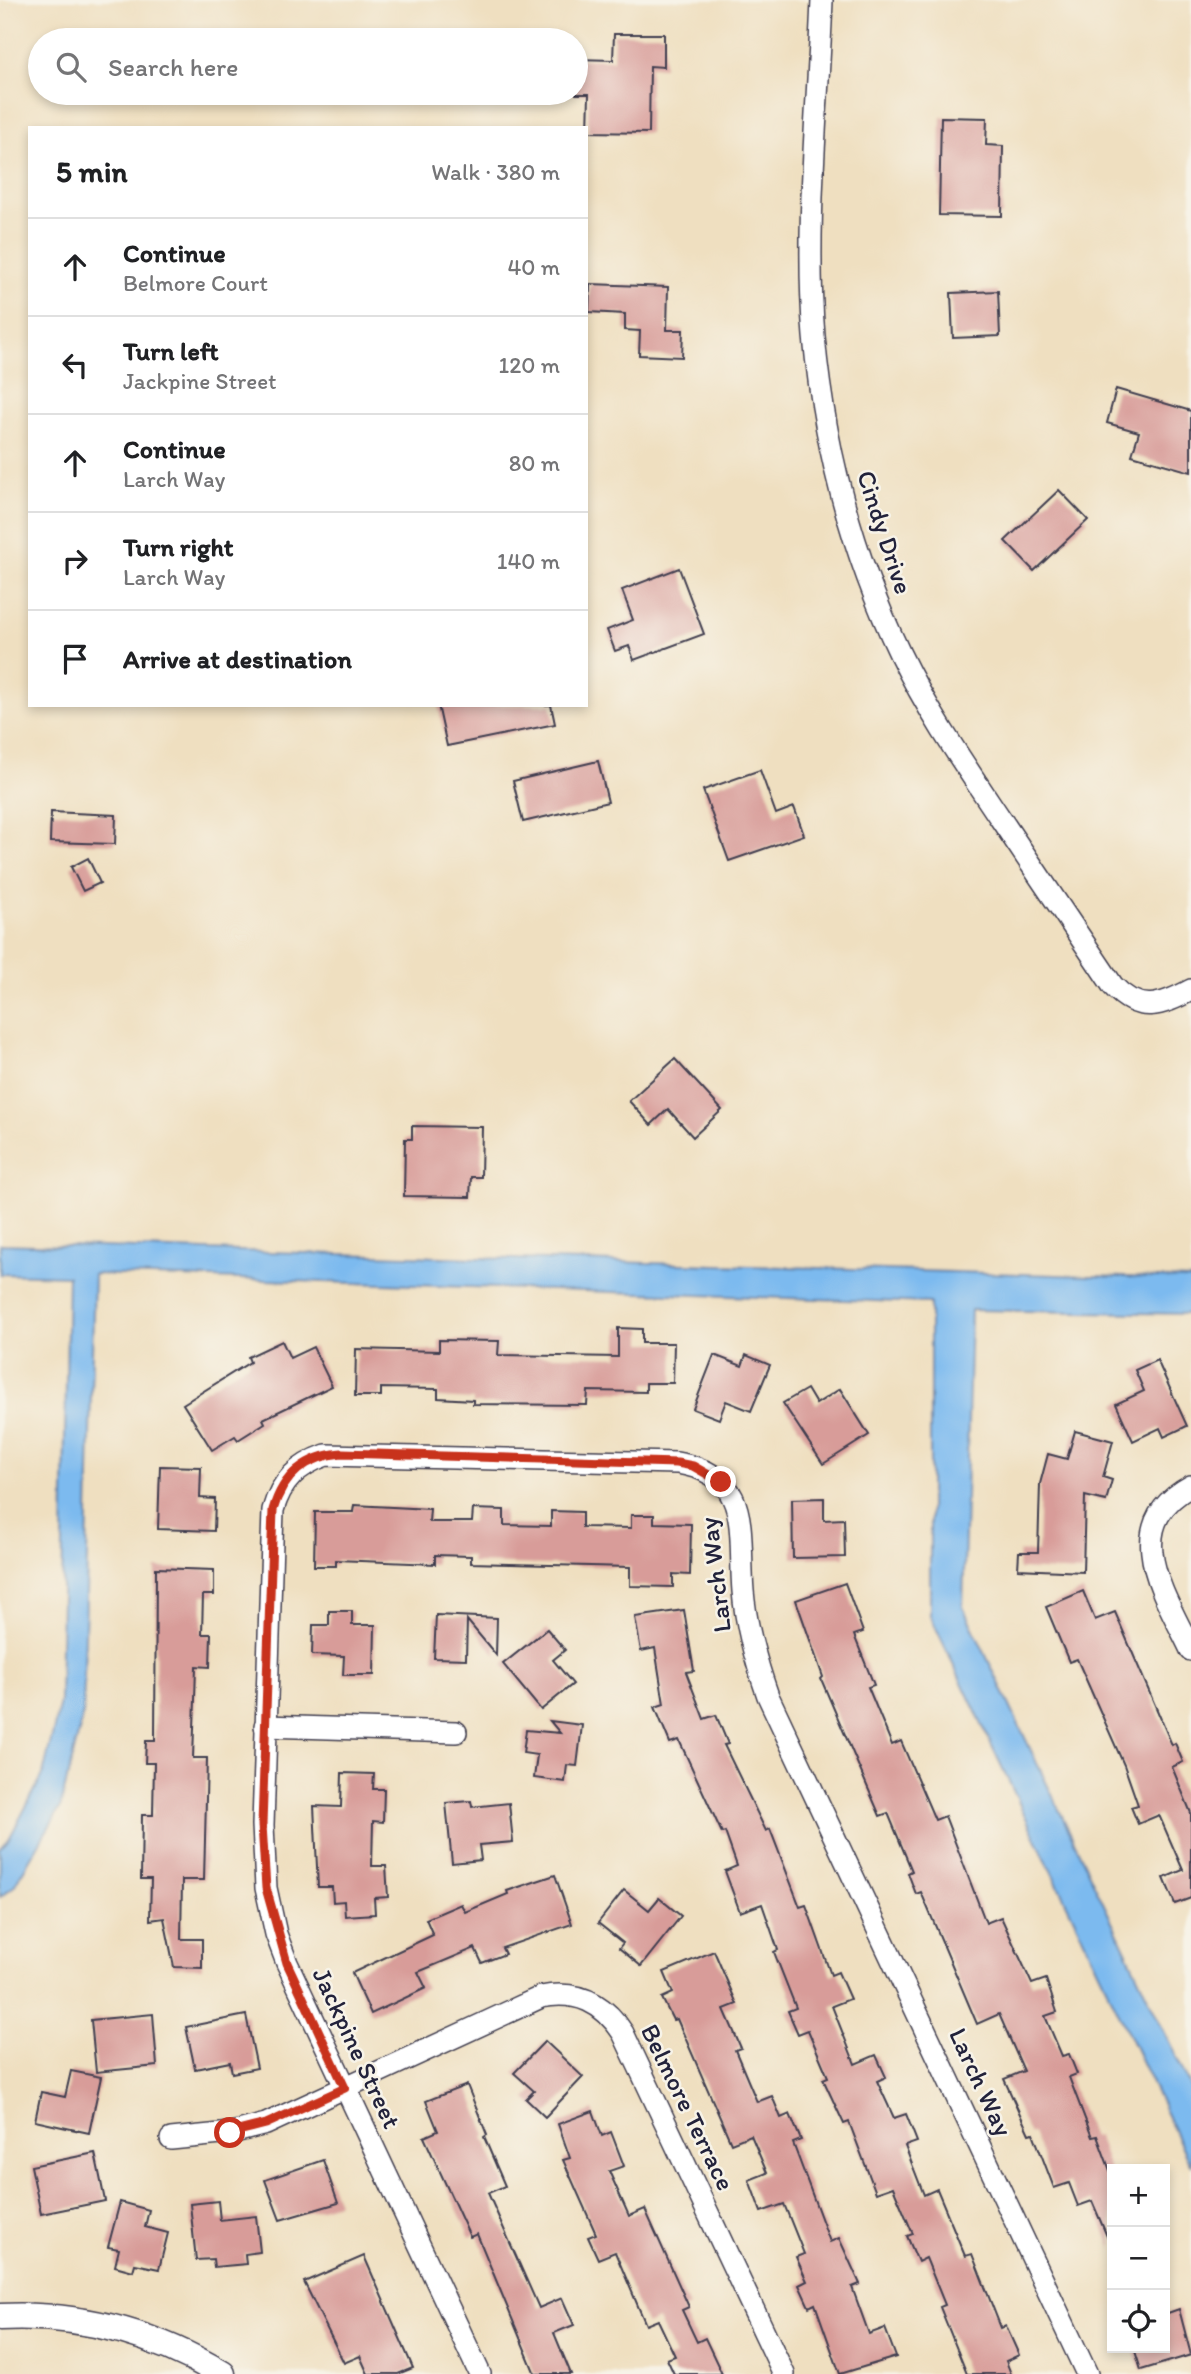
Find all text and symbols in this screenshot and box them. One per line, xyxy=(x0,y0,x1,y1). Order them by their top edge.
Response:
search box xyxy=(28,28,588,105)
icon: search xyxy=(52,48,90,86)
text: Search here xyxy=(108,51,238,83)
text: 5 min xyxy=(56,153,127,190)
text: Walk · 380 m xyxy=(431,158,560,186)
text: Continue xyxy=(123,237,226,269)
icon: ahead xyxy=(56,248,94,286)
text: 40 m xyxy=(507,253,560,281)
text: Belmore Court xyxy=(123,269,268,297)
text: Turn left xyxy=(123,335,219,367)
icon: left xyxy=(56,346,94,384)
text: 120 m xyxy=(499,351,560,379)
text: Jackpine Street xyxy=(123,367,277,395)
text: Continue xyxy=(123,433,226,465)
icon: ahead xyxy=(56,444,94,482)
text: 80 m xyxy=(509,449,560,477)
text: Larch Way xyxy=(123,465,225,493)
street label: Cindy Drive xyxy=(850,466,920,598)
text: Turn right xyxy=(123,531,234,563)
icon: right xyxy=(56,542,94,580)
text: 140 m xyxy=(497,547,560,575)
text: Larch Way xyxy=(123,563,225,591)
icon: arrive xyxy=(56,640,94,678)
text: Arrive at destination xyxy=(123,643,352,675)
route end xyxy=(705,1466,736,1497)
street label: Larch Way xyxy=(692,1516,738,1634)
street label: Jackpine Street xyxy=(306,1962,408,2134)
street label: Belmore Terrace xyxy=(634,2018,742,2196)
street label: Larch Way xyxy=(942,2023,1020,2141)
route start xyxy=(214,2117,245,2148)
map controls xyxy=(1107,2164,1170,2353)
button: + xyxy=(1107,2164,1170,2227)
button: − xyxy=(1107,2227,1170,2290)
button: locate xyxy=(1107,2290,1170,2353)

